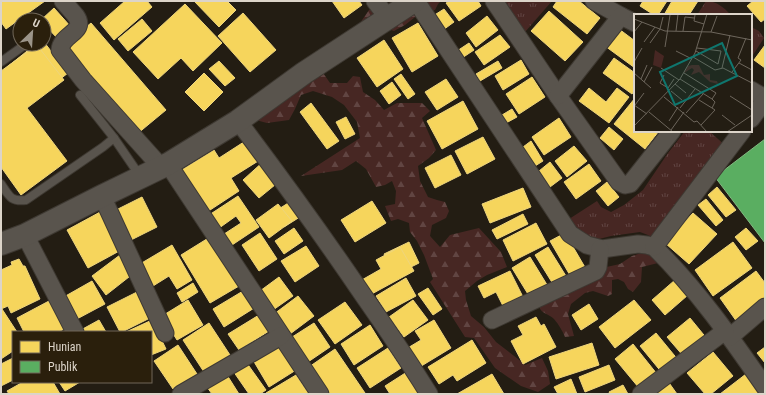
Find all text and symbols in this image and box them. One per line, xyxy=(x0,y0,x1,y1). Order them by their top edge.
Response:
north arrow xyxy=(12,12,52,52)
inset map xyxy=(634,14,752,132)
text: U xyxy=(30,16,42,31)
legend xyxy=(12,331,152,383)
text: Hunian xyxy=(48,340,82,354)
text: Publik xyxy=(48,360,78,374)

